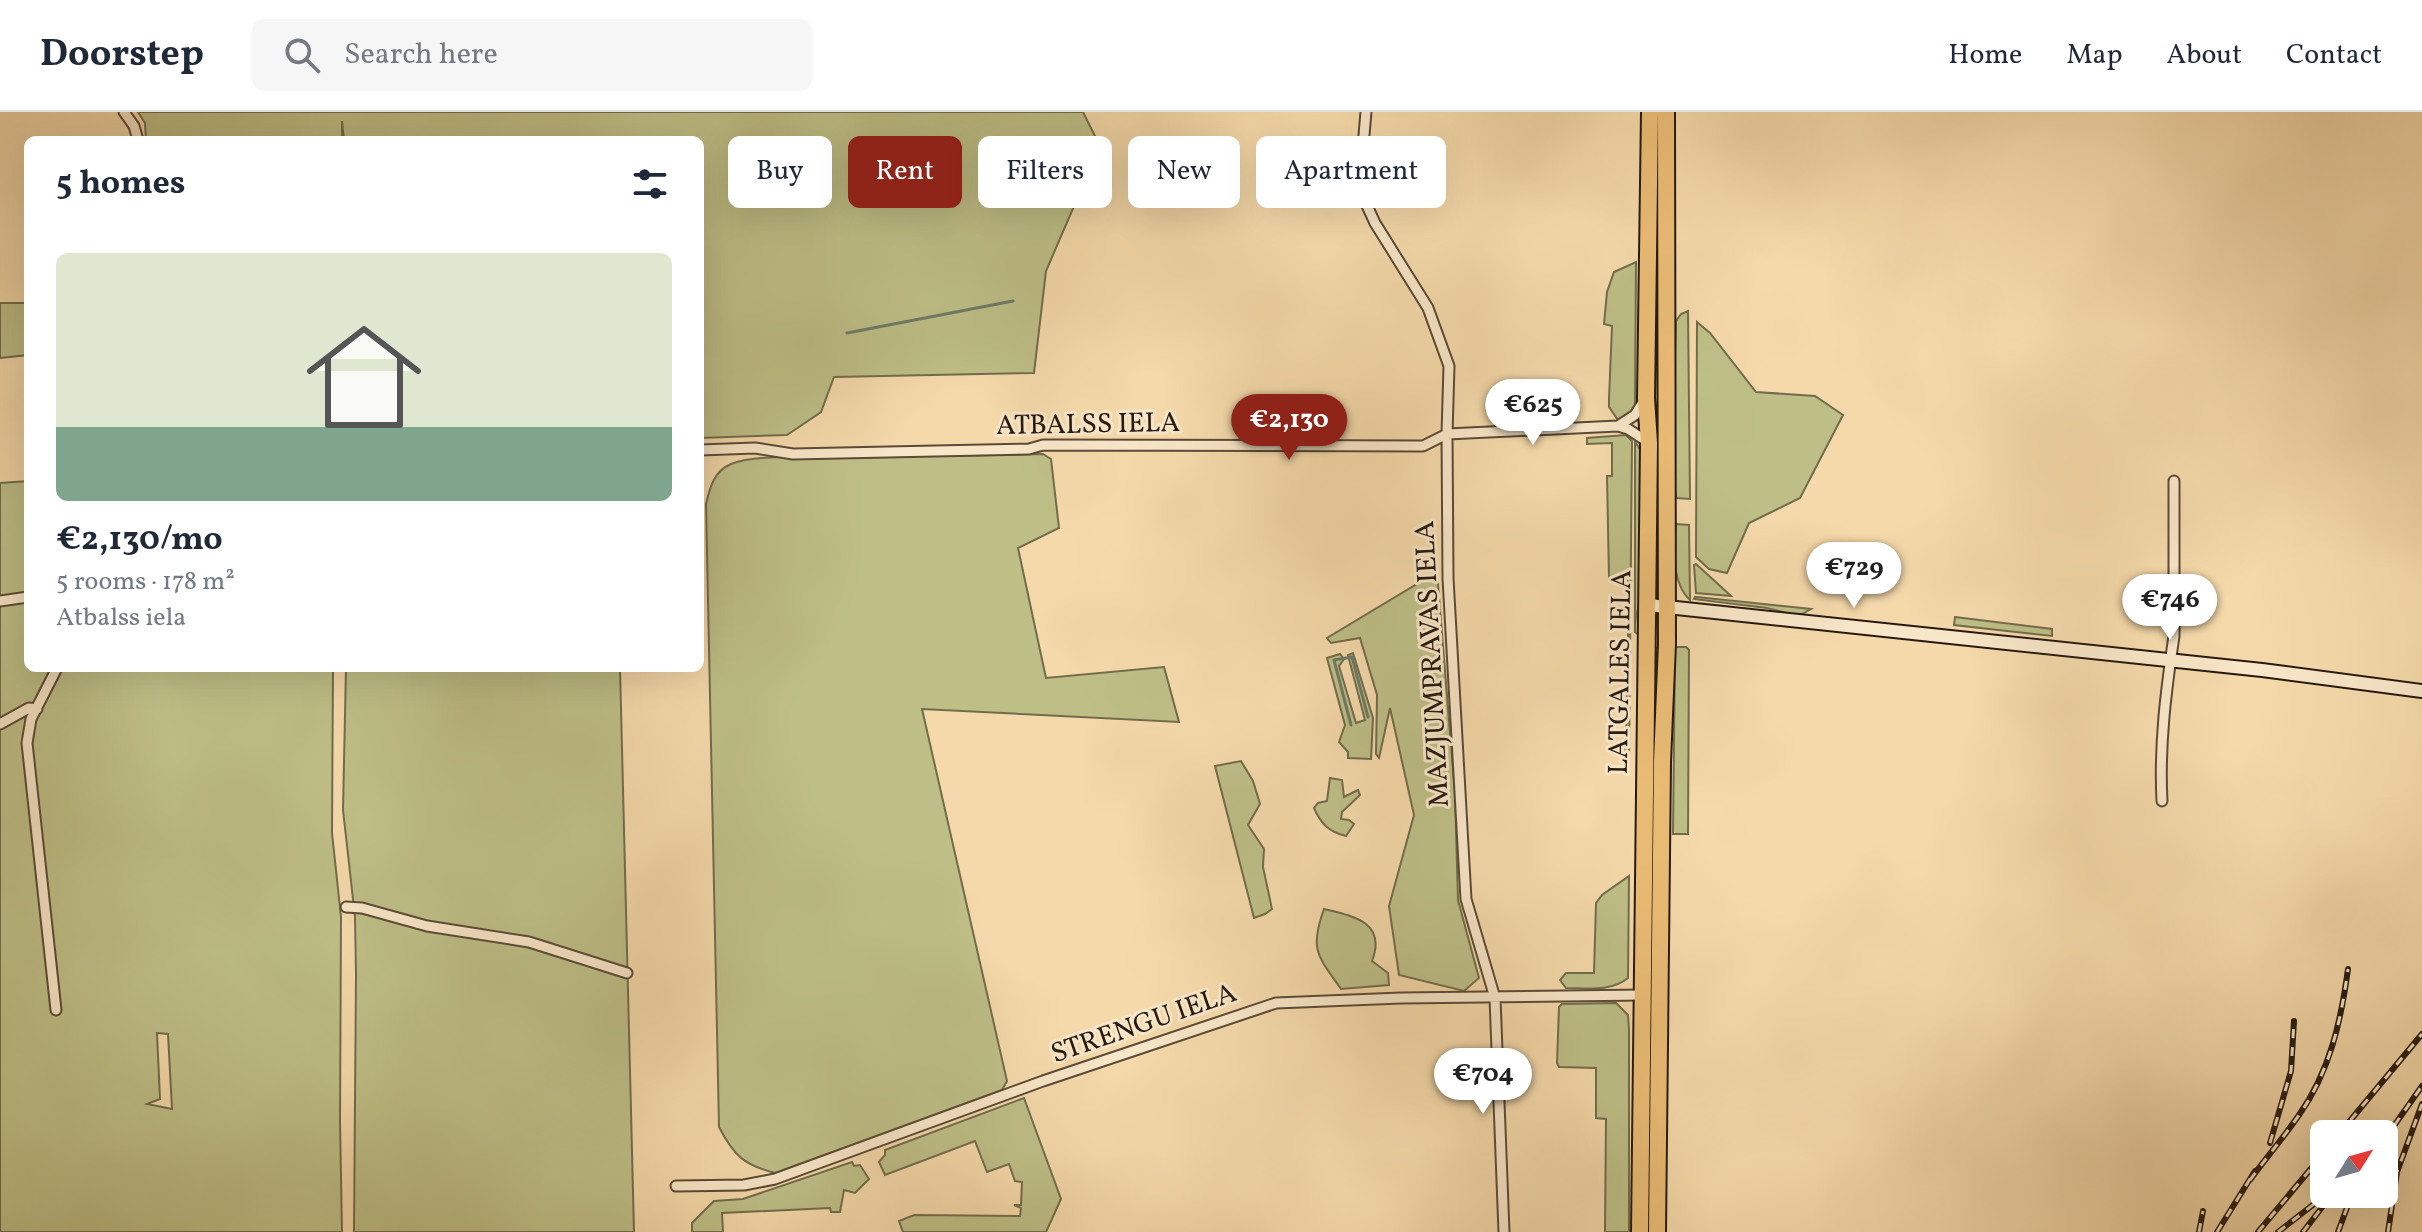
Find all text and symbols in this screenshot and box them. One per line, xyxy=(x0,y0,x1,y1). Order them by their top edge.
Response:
search box xyxy=(252,19,812,91)
text: Doorstep xyxy=(40,29,204,82)
icon: search xyxy=(280,33,324,77)
text: Search here xyxy=(344,34,498,76)
text: Home xyxy=(1948,36,2022,75)
text: Map xyxy=(2066,36,2122,75)
text: About xyxy=(2166,36,2242,75)
text: Contact xyxy=(2286,36,2382,75)
chip: Buy xyxy=(728,136,832,208)
chip: Rent xyxy=(848,136,962,208)
chip: Filters xyxy=(978,136,1112,208)
chip: New xyxy=(1128,136,1240,208)
chip: Apartment xyxy=(1256,136,1446,208)
text: 5 homes xyxy=(56,161,186,208)
icon: filters xyxy=(628,162,672,206)
icon: home xyxy=(292,305,436,449)
pin: €625 xyxy=(1486,379,1580,447)
text: €625 xyxy=(1503,387,1563,423)
pin: €2,130 xyxy=(1224,394,1354,462)
text: €2,130 xyxy=(1249,402,1329,438)
street label: ATBALSS IELA xyxy=(996,404,1181,446)
text: €2,130/mo xyxy=(56,517,223,564)
street label: MAZJUMPRAVAS IELA xyxy=(1406,519,1460,808)
pin: €729 xyxy=(1807,542,1901,610)
text: €729 xyxy=(1824,550,1884,586)
text: 5 rooms · 178 m² xyxy=(56,564,235,600)
street label: LATGALES IELA xyxy=(1600,569,1642,775)
pin: €746 xyxy=(2123,574,2217,642)
text: €746 xyxy=(2140,582,2200,618)
text: Atbalss iela xyxy=(56,600,186,636)
street label: STRENGU IELA xyxy=(1046,974,1242,1074)
pin: €704 xyxy=(1436,1048,1530,1116)
text: €704 xyxy=(1452,1056,1514,1092)
north arrow xyxy=(2310,1120,2398,1208)
map controls xyxy=(2310,1120,2398,1208)

